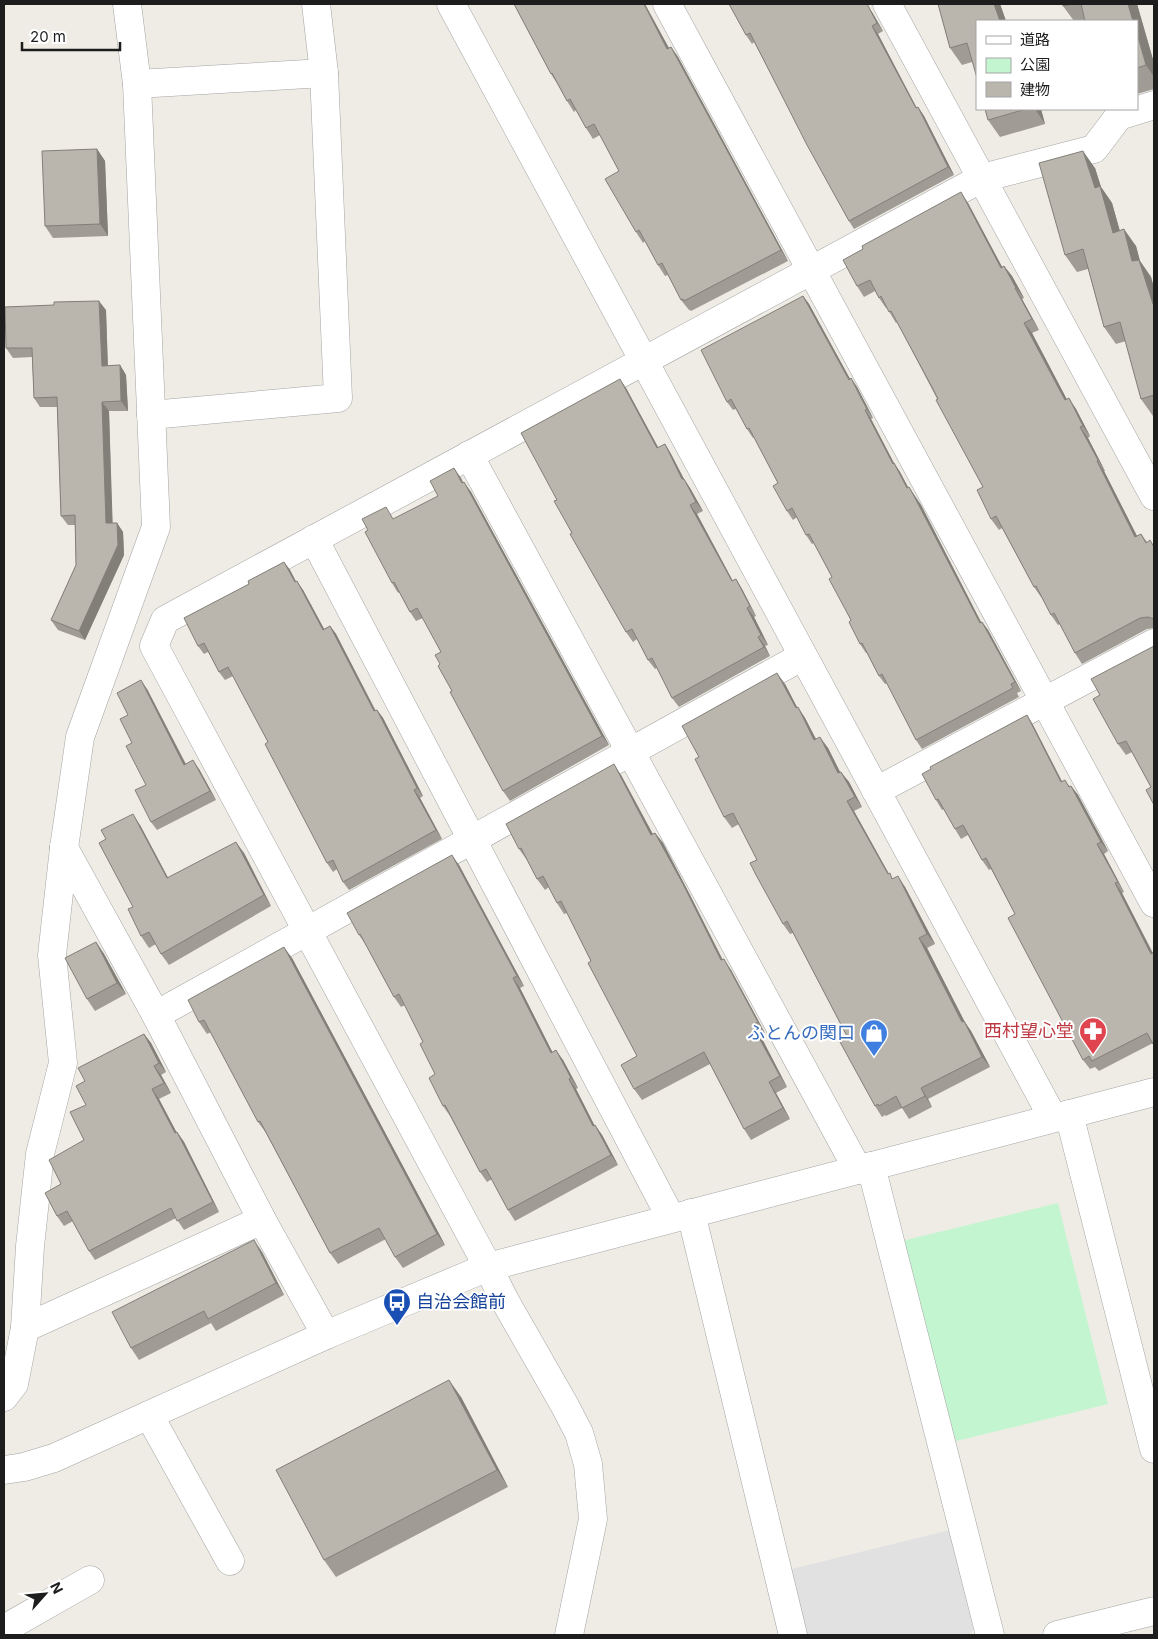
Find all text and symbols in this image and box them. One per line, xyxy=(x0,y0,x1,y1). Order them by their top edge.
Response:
scale bar xyxy=(22,20,120,52)
legend xyxy=(976,20,1138,110)
text: 20 m xyxy=(30,27,66,46)
text: 道路 xyxy=(1020,30,1050,49)
text: 公園 xyxy=(1020,55,1050,74)
text: 建物 xyxy=(1020,80,1050,99)
pharmacy icon: 西村望心堂 xyxy=(1078,1016,1108,1055)
shop icon: ふとんの関口 xyxy=(859,1018,889,1057)
place label: 西村望心堂 xyxy=(984,1020,1074,1041)
place label: ふとんの関口 xyxy=(747,1022,855,1043)
bus stop icon: 自治会館前 xyxy=(382,1287,412,1326)
place label: 自治会館前 xyxy=(416,1291,506,1312)
north arrow xyxy=(20,1569,70,1619)
text: N xyxy=(47,1579,67,1596)

